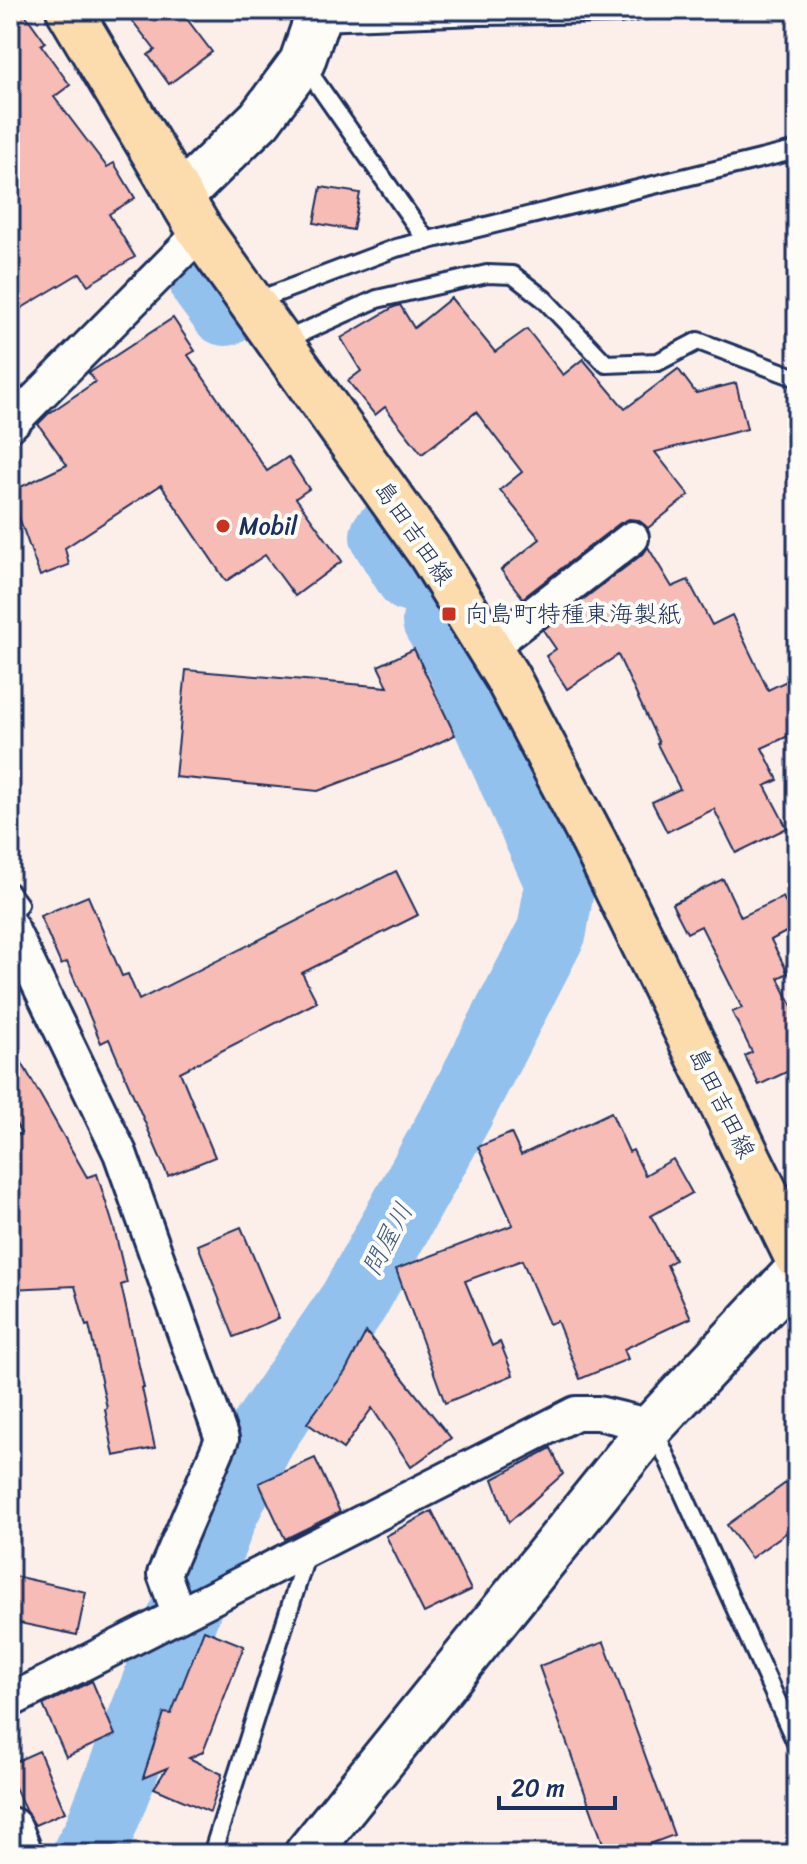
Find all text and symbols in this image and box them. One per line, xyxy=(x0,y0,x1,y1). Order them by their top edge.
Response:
street label: 島田吉田線 xyxy=(363,472,465,594)
place label: Mobil xyxy=(239,505,299,547)
marker: Mobil xyxy=(214,517,232,535)
place label: 向島町特種東海製紙 xyxy=(465,593,681,635)
marker: 向島町特種東海製紙 xyxy=(440,605,458,623)
street label: 島田吉田線 xyxy=(677,1040,767,1166)
water label: 問屋川 xyxy=(348,1194,426,1284)
scale bar xyxy=(499,1760,615,1810)
text: 20 m xyxy=(511,1767,565,1809)

